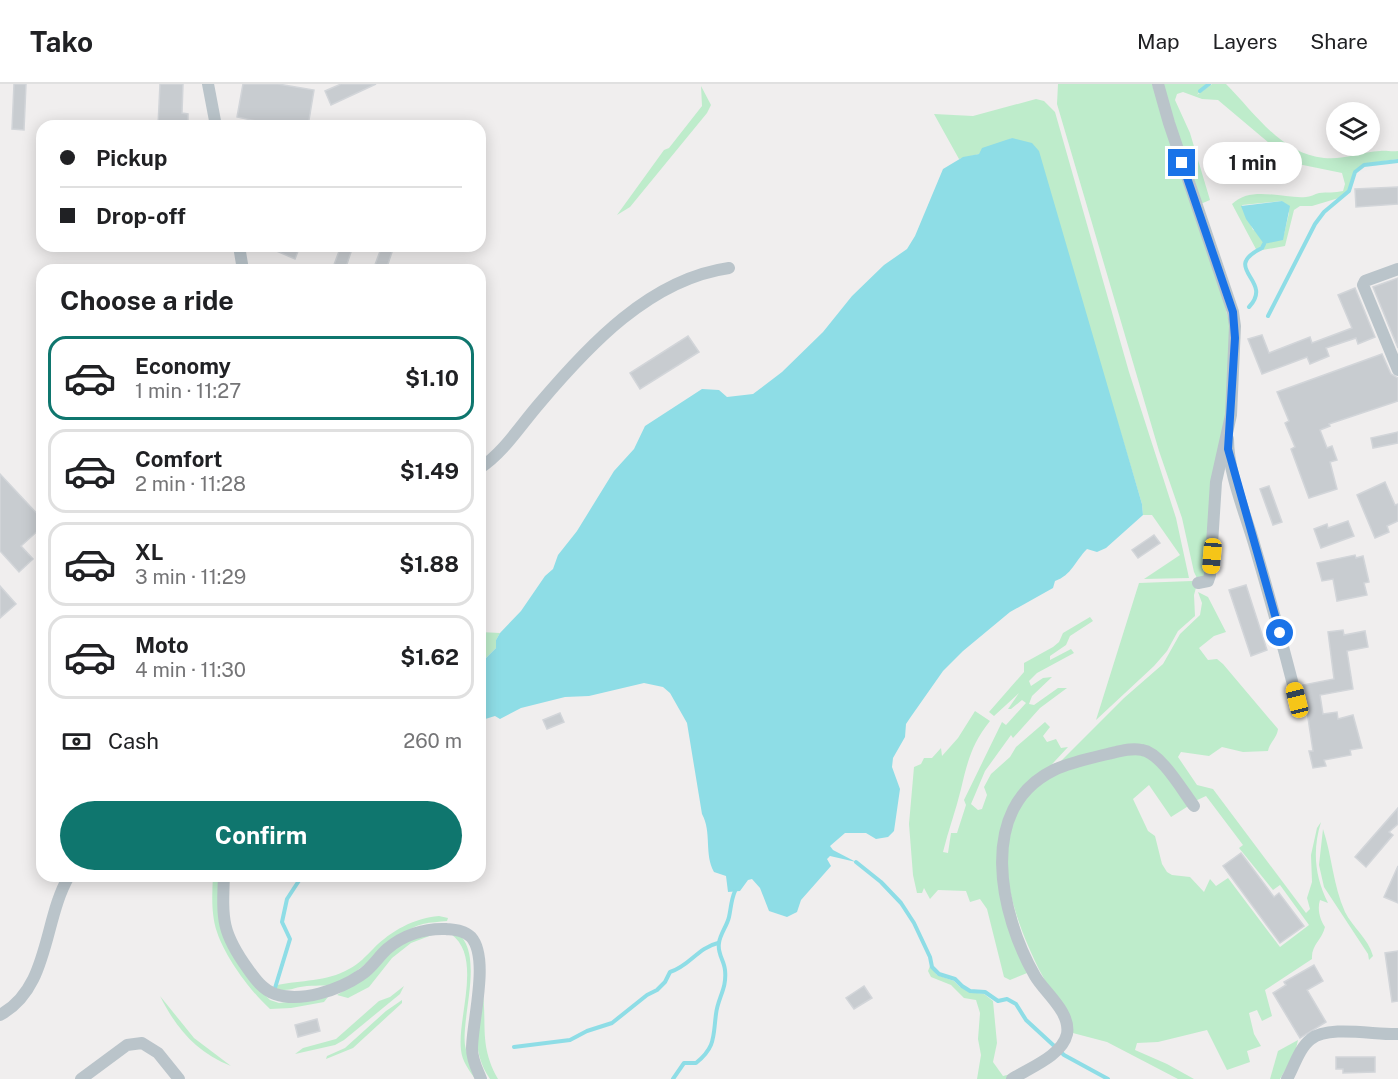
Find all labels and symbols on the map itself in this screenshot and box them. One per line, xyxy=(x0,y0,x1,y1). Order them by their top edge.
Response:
callout: 1 min xyxy=(1203,142,1302,184)
route end xyxy=(1168,149,1195,176)
car xyxy=(1201,537,1223,575)
route start xyxy=(1266,619,1293,646)
car xyxy=(1284,680,1310,720)

